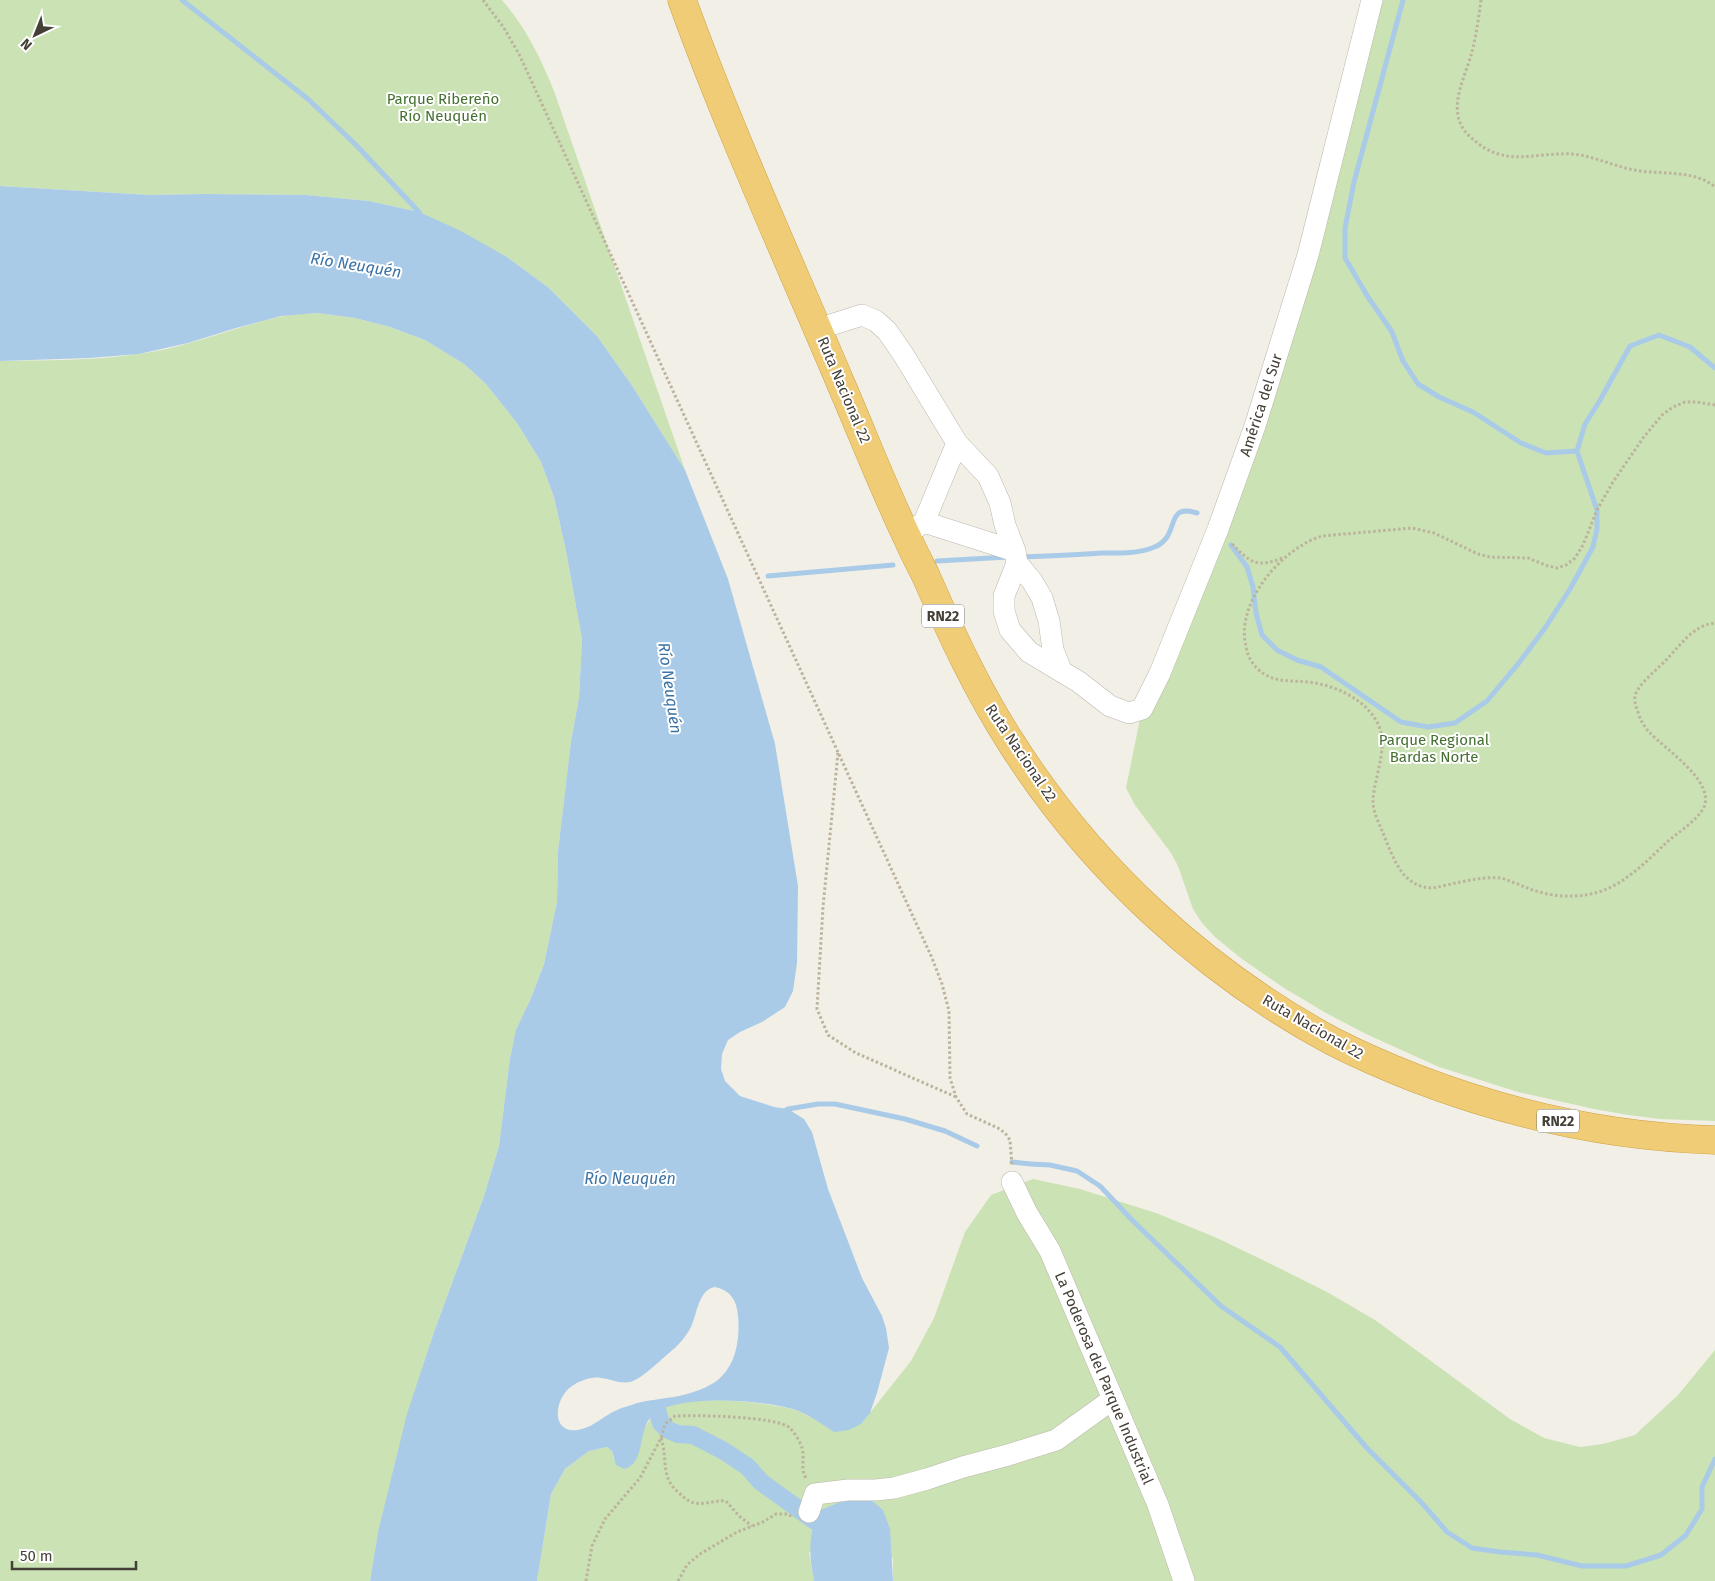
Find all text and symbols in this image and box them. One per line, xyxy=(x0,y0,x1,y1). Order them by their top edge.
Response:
north arrow xyxy=(10,10,60,60)
text: N xyxy=(17,35,36,54)
park label: Parque Ribereño Río Neuquén xyxy=(387,90,499,125)
water label: Río Neuquén xyxy=(309,248,403,282)
street label: Ruta Nacional 22 xyxy=(813,334,875,446)
street label: América del Sur xyxy=(1236,351,1286,459)
road number: RN22 xyxy=(922,604,964,628)
water label: Río Neuquén xyxy=(654,641,686,735)
street label: Ruta Nacional 22 xyxy=(982,701,1060,805)
park label: Parque Regional Bardas Norte xyxy=(1379,731,1490,766)
street label: Ruta Nacional 22 xyxy=(1259,991,1367,1063)
road number: RN22 xyxy=(1537,1110,1579,1132)
water label: Río Neuquén xyxy=(584,1169,676,1188)
street label: La Poderosa del Parque Industrial xyxy=(1051,1269,1157,1488)
scale bar xyxy=(12,1538,136,1570)
text: 50 m xyxy=(20,1547,53,1565)

